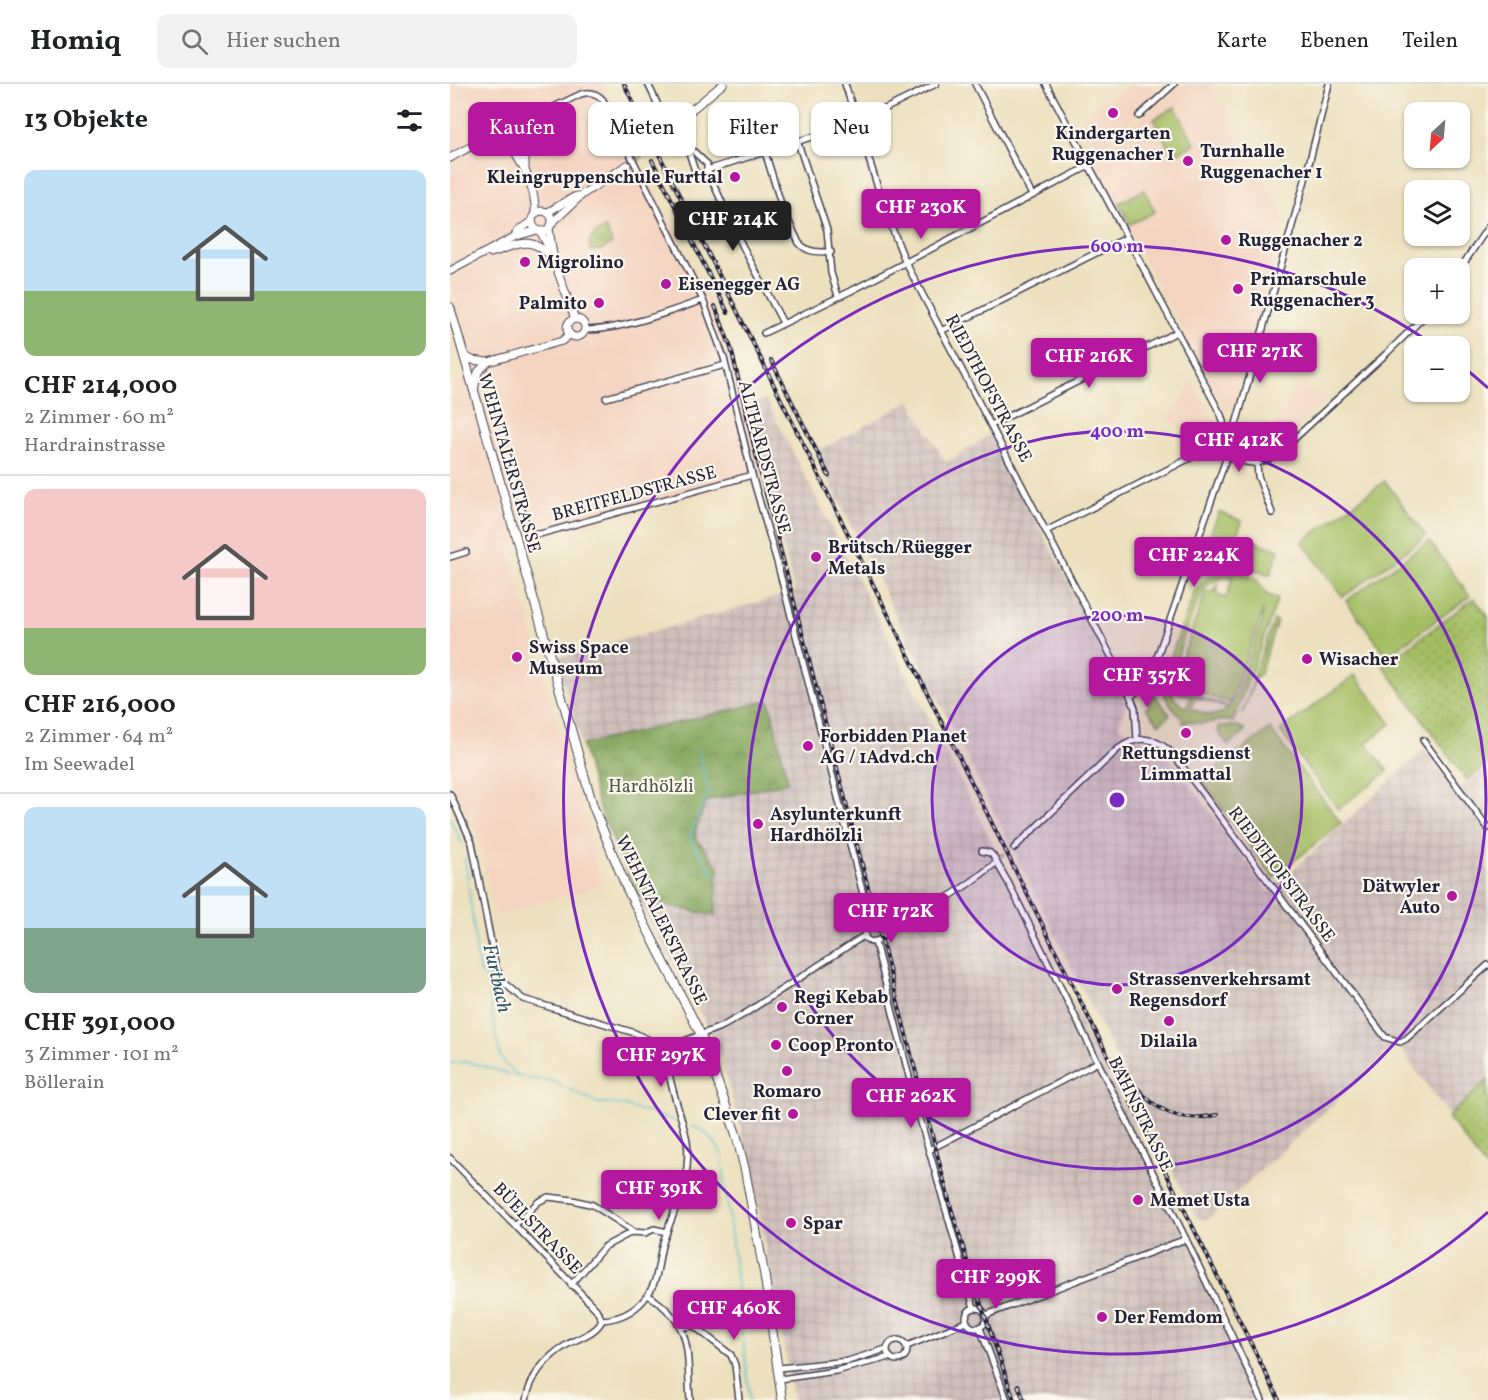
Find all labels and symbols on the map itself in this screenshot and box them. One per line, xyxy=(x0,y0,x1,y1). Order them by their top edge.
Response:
north arrow xyxy=(1404,102,1470,168)
marker: Kindergarten Ruggenacher 1 xyxy=(1106,106,1120,120)
place label: Kindergarten Ruggenacher 1 xyxy=(1052,122,1174,168)
place label: Turnhalle Ruggenacher 1 xyxy=(1200,140,1322,186)
marker: Turnhalle Ruggenacher 1 xyxy=(1181,154,1195,168)
place label: Kleingruppenschule Furttal xyxy=(487,166,723,191)
marker: Kleingruppenschule Furttal xyxy=(728,170,742,184)
pin: CHF 230K xyxy=(859,189,983,240)
pin: CHF 214K xyxy=(671,201,795,252)
place label: Ruggenacher 2 xyxy=(1238,229,1363,254)
marker: Ruggenacher 2 xyxy=(1219,233,1233,247)
text: 600 m xyxy=(1090,235,1144,260)
place label: Migrolino xyxy=(537,251,624,276)
marker: Migrolino xyxy=(518,255,532,269)
place label: Primarschule Ruggenacher 3 xyxy=(1250,268,1374,314)
place label: Eisenegger AG xyxy=(678,273,800,298)
marker: Eisenegger AG xyxy=(659,277,673,291)
marker: Primarschule Ruggenacher 3 xyxy=(1231,282,1245,296)
place label: Palmito xyxy=(519,292,587,317)
marker: Palmito xyxy=(592,296,606,310)
street label: RIEDTHOFSTRASSE xyxy=(938,310,1037,467)
pin: CHF 271K xyxy=(1198,333,1322,384)
pin: CHF 216K xyxy=(1027,338,1151,389)
street label: WEHNTALERSTRASSE xyxy=(471,371,546,556)
street label: ALTHARDSTRASSE xyxy=(731,377,796,537)
text: 400 m xyxy=(1090,420,1144,445)
pin: CHF 412K xyxy=(1177,422,1301,473)
street label: BREITFELDSTRASSE xyxy=(549,460,720,528)
place label: Brütsch/Rüegger Metals xyxy=(828,536,972,582)
pin: CHF 224K xyxy=(1132,537,1256,588)
marker: Brütsch/Rüegger Metals xyxy=(809,550,823,564)
text: 200 m xyxy=(1091,604,1143,629)
place label: Swiss Space Museum xyxy=(529,636,629,682)
place label: Wisacher xyxy=(1319,648,1399,673)
marker: Swiss Space Museum xyxy=(510,650,524,664)
marker: Wisacher xyxy=(1300,652,1314,666)
pin: CHF 357K xyxy=(1085,657,1209,708)
place label: Forbidden Planet AG / 1Advd.ch xyxy=(820,725,967,771)
marker: Rettungsdienst Limmattal xyxy=(1179,726,1193,740)
marker: Forbidden Planet AG / 1Advd.ch xyxy=(801,739,815,753)
place label: Rettungsdienst Limmattal xyxy=(1122,742,1251,788)
park label: Hardhölzli xyxy=(608,775,694,800)
centre of rings xyxy=(1107,790,1127,810)
street label: RIEDTHOFSTRASSE xyxy=(1221,802,1340,948)
place label: Asylunterkunft Hardhölzli xyxy=(770,803,902,849)
marker: Asylunterkunft Hardhölzli xyxy=(751,817,765,831)
street label: WEHNTALERSTRASSE xyxy=(609,832,713,1010)
place label: Dätwyler Auto xyxy=(1362,875,1440,921)
marker: Dätwyler Auto xyxy=(1445,889,1459,903)
pin: CHF 172K xyxy=(829,893,953,944)
water label: Furtbach xyxy=(475,941,518,1016)
place label: Strassenverkehrsamt Regensdorf xyxy=(1129,968,1311,1014)
marker: Strassenverkehrsamt Regensdorf xyxy=(1110,982,1124,996)
place label: Regi Kebab Corner xyxy=(794,986,889,1032)
marker: Regi Kebab Corner xyxy=(775,1000,789,1014)
marker: Dilaila xyxy=(1162,1014,1176,1028)
place label: Dilaila xyxy=(1140,1030,1198,1055)
place label: Coop Pronto xyxy=(788,1034,894,1059)
pin: CHF 297K xyxy=(599,1037,723,1088)
marker: Coop Pronto xyxy=(769,1038,783,1052)
street label: BAHNSTRASSE xyxy=(1101,1053,1178,1177)
marker: Romaro xyxy=(780,1064,794,1078)
pin: CHF 262K xyxy=(849,1078,973,1129)
place label: Romaro xyxy=(753,1080,821,1105)
place label: Clever fit xyxy=(704,1103,781,1128)
marker: Clever fit xyxy=(786,1107,800,1121)
pin: CHF 391K xyxy=(597,1170,721,1221)
street label: BÜELSTRASSE xyxy=(487,1177,587,1281)
place label: Memet Usta xyxy=(1150,1189,1250,1214)
marker: Memet Usta xyxy=(1131,1193,1145,1207)
place label: Spar xyxy=(803,1212,843,1237)
marker: Spar xyxy=(784,1216,798,1230)
pin: CHF 299K xyxy=(934,1259,1058,1310)
pin: CHF 460K xyxy=(672,1290,796,1341)
place label: Der Femdom xyxy=(1114,1306,1223,1331)
marker: Der Femdom xyxy=(1095,1310,1109,1324)

